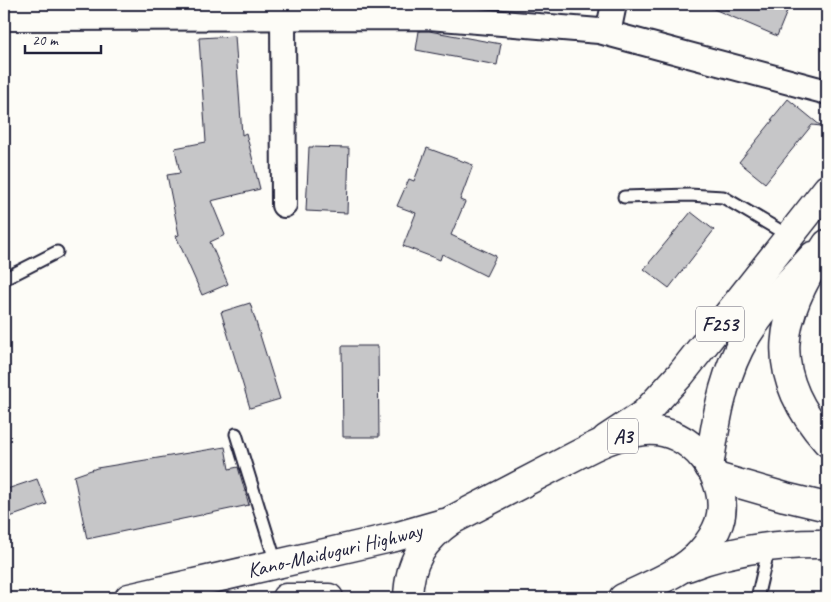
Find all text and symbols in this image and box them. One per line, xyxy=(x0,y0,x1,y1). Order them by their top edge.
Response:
scale bar xyxy=(25,22,101,54)
text: 20 m xyxy=(32,31,59,50)
road number: F253 xyxy=(696,306,744,342)
road number: A3 xyxy=(608,418,638,454)
street label: Kano-Maiduguri Highway xyxy=(245,517,427,583)

